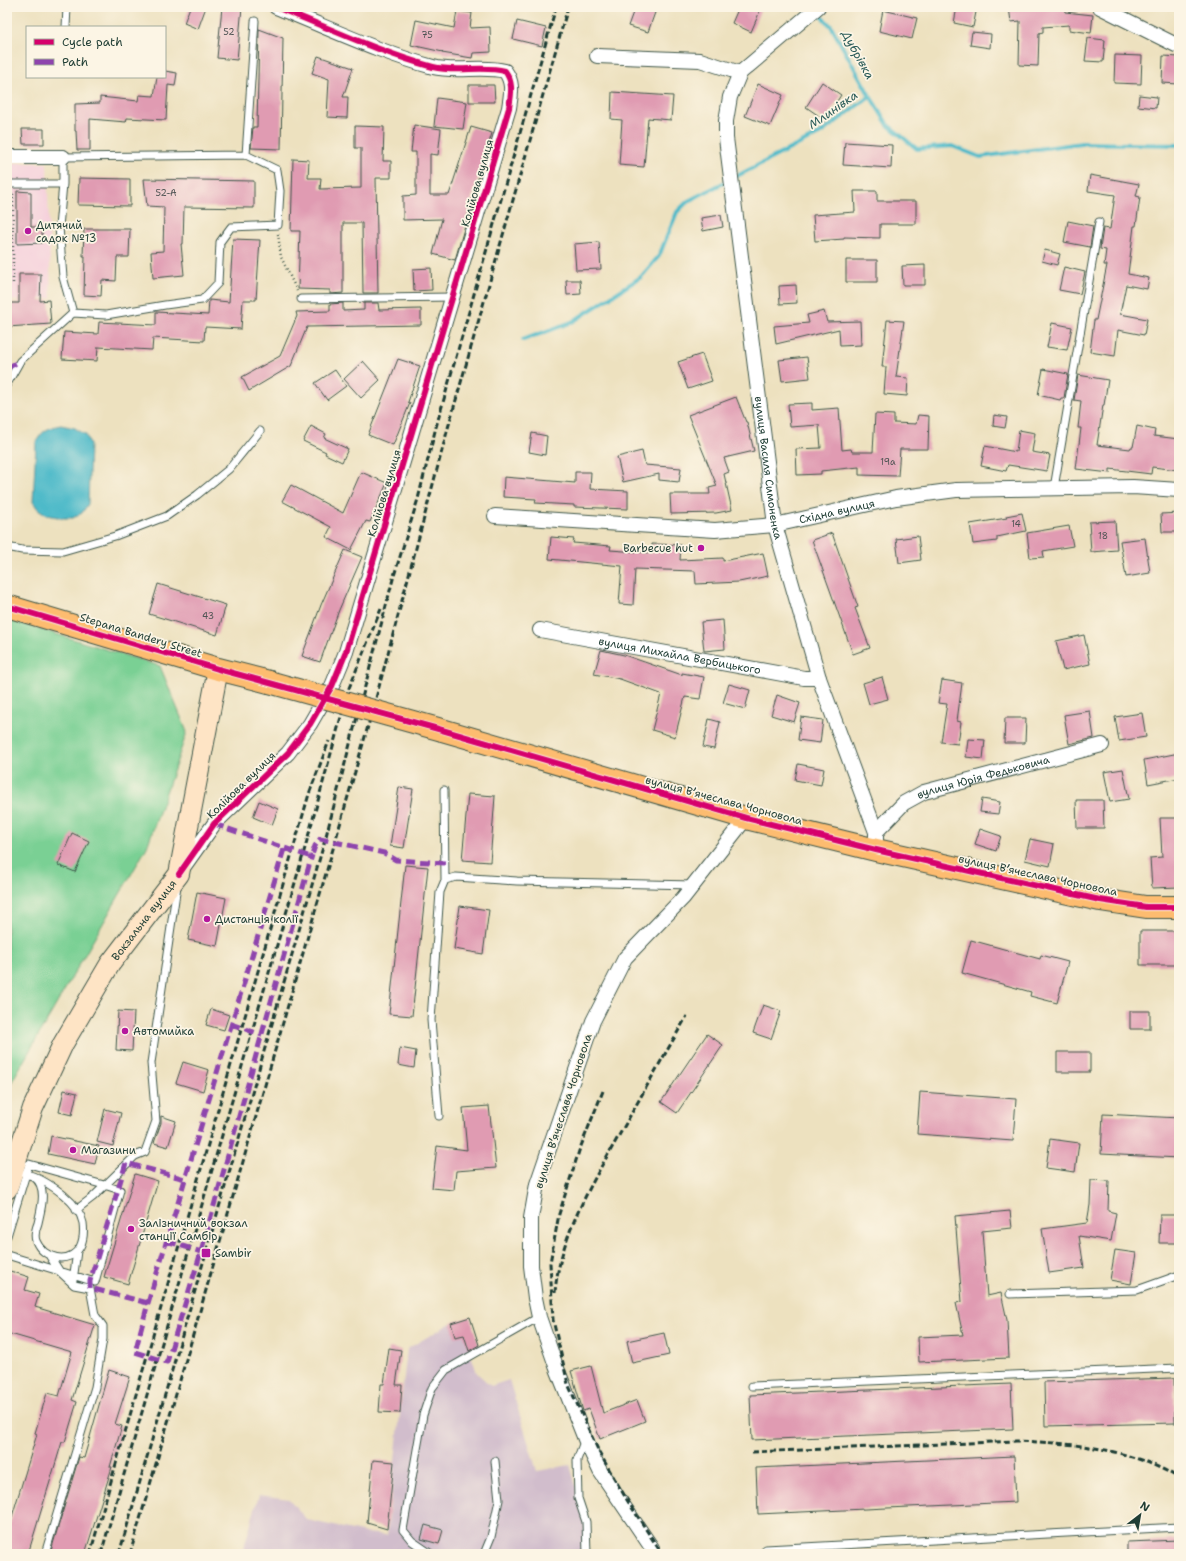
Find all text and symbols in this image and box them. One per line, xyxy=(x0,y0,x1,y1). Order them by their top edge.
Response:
legend xyxy=(26,26,166,78)
house number: 52 xyxy=(223,26,235,38)
water label: Дубрівка xyxy=(838,27,878,82)
house number: 75 xyxy=(421,29,433,41)
text: Cycle path xyxy=(62,34,123,50)
text: Path xyxy=(62,54,88,70)
water label: Млинівка xyxy=(805,87,861,133)
street label: Колійова вулиця xyxy=(458,138,497,229)
house number: 52-А xyxy=(156,187,177,199)
place label: Дитячий садок №13 xyxy=(36,218,96,246)
marker: Дитячий садок №13 xyxy=(23,226,33,236)
street label: вулиця Василя Симоненка xyxy=(751,395,786,541)
street label: Колійова вулиця xyxy=(364,448,405,539)
house number: 19а xyxy=(880,456,896,468)
street label: Східна вулиця xyxy=(798,496,876,527)
house number: 14 xyxy=(1011,518,1021,530)
house number: 18 xyxy=(1098,530,1108,542)
place label: Barbecue hut xyxy=(623,541,693,556)
marker: Barbecue hut xyxy=(696,543,706,553)
street label: Stepana Bandery Street xyxy=(78,610,204,661)
house number: 43 xyxy=(202,610,214,622)
street label: вулиця Михайла Вербицького xyxy=(597,634,762,678)
street label: Колійова вулиця xyxy=(204,749,279,822)
street label: вулиця Юрія Федьковича xyxy=(914,752,1051,803)
street label: вулиця Вʼячеслава Чорновола xyxy=(644,772,804,829)
street label: вулиця Вʼячеслава Чорновола xyxy=(957,851,1119,900)
street label: Вокзальна вулиця xyxy=(108,877,180,964)
place label: Дистанція колії xyxy=(215,912,299,927)
marker: Дистанція колії xyxy=(202,914,212,924)
place label: Автомийка xyxy=(133,1024,194,1039)
marker: Автомийка xyxy=(120,1026,130,1036)
street label: вулиця Вʼячеслава Чорновола xyxy=(531,1032,596,1190)
place label: Магазини xyxy=(81,1143,136,1158)
marker: Магазини xyxy=(68,1145,78,1155)
place label: Залізничний вокзал станції Самбір xyxy=(139,1216,248,1244)
marker: Залізничний вокзал станції Самбір xyxy=(126,1224,136,1234)
place label: Sambir xyxy=(215,1246,252,1261)
marker: Sambir xyxy=(200,1247,212,1259)
north arrow xyxy=(1120,1495,1160,1535)
text: N xyxy=(1137,1498,1153,1516)

